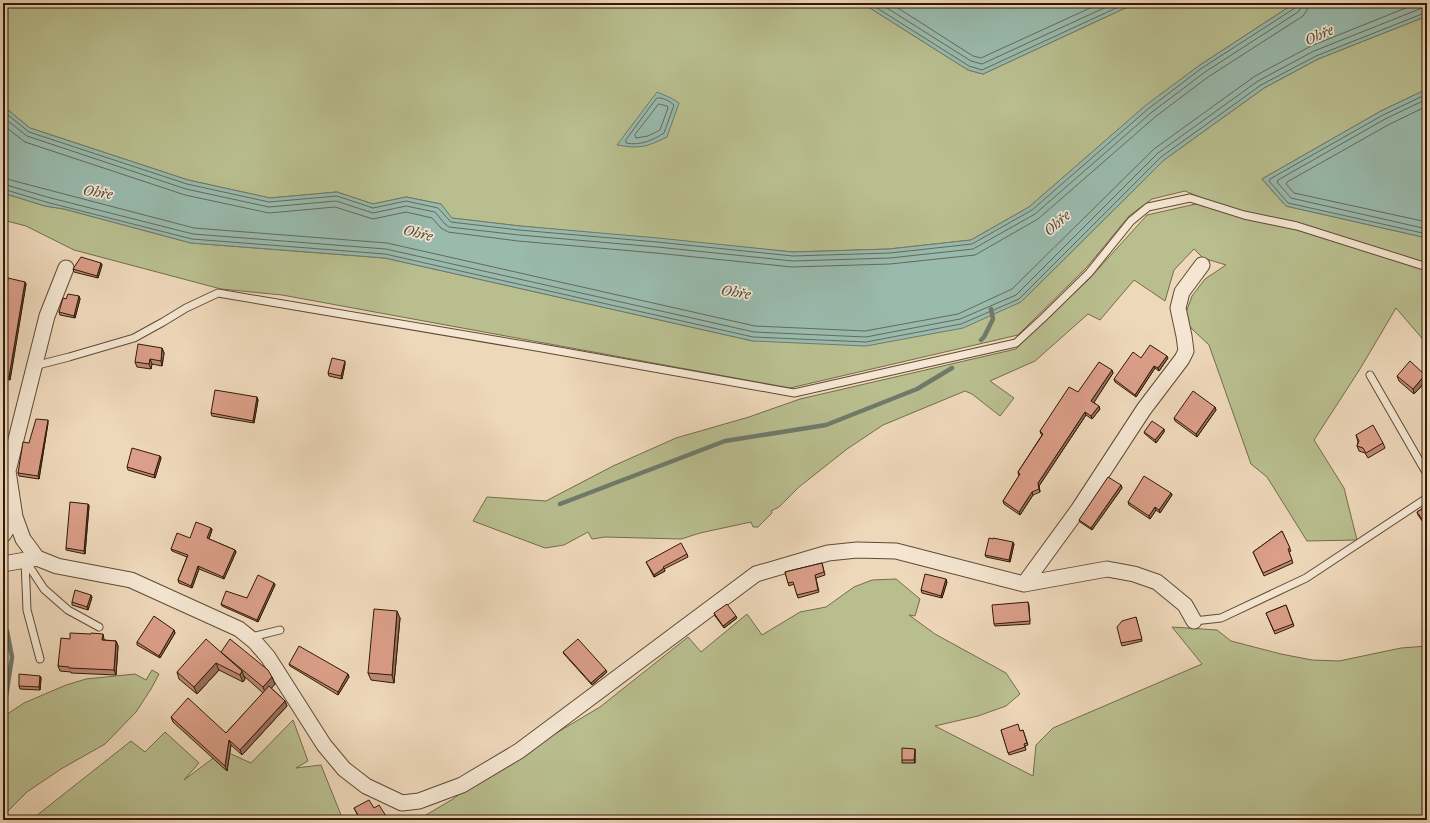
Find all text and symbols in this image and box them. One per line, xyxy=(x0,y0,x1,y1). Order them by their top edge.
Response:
water label: Ohře xyxy=(1302,21,1337,49)
water label: Ohře xyxy=(82,181,114,203)
water label: Ohře xyxy=(1040,206,1074,240)
water label: Ohře xyxy=(401,221,435,245)
water label: Ohře xyxy=(720,281,752,303)

